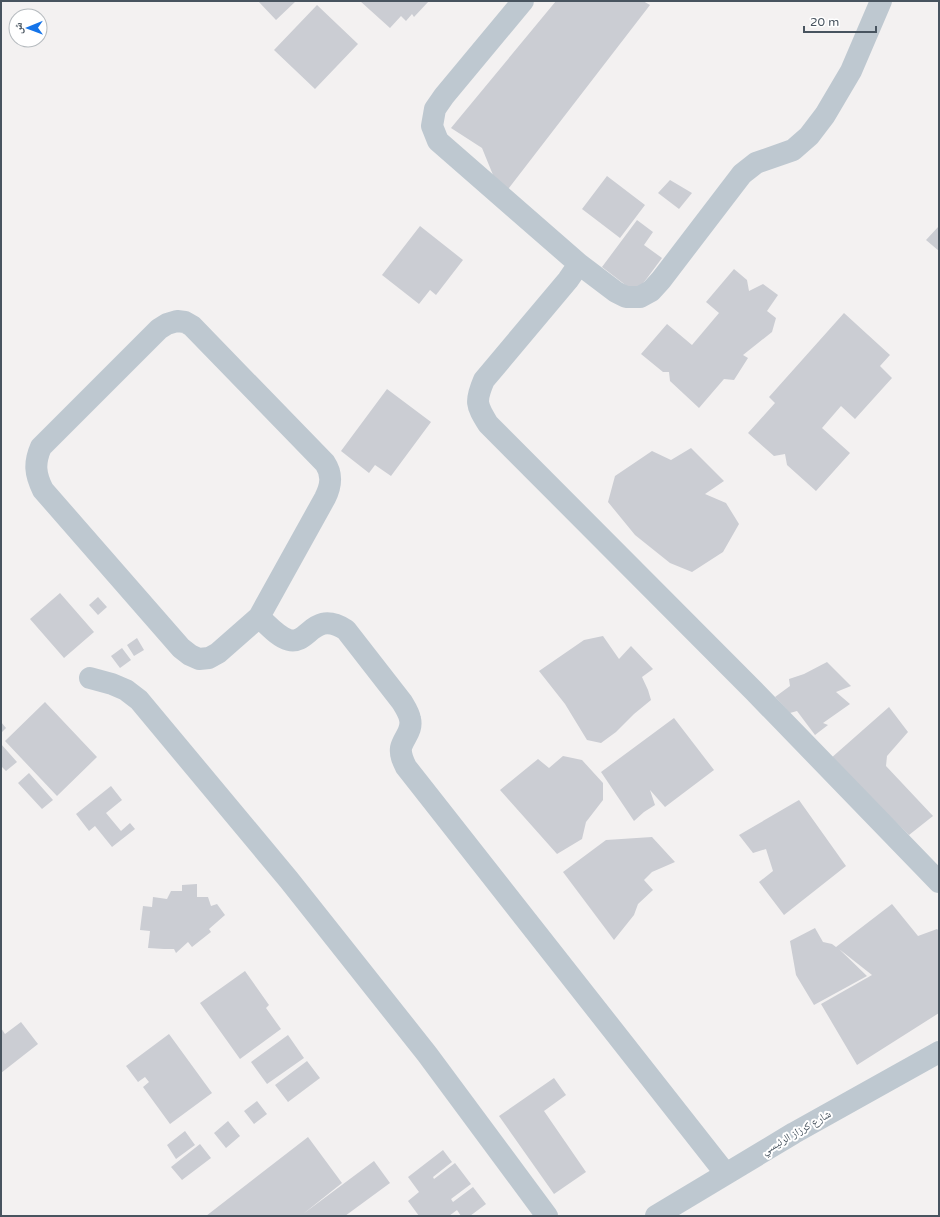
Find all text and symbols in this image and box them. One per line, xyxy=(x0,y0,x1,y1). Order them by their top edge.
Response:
north arrow xyxy=(8,8,48,48)
scale bar xyxy=(804,8,876,34)
text: 20 m xyxy=(810,15,839,29)
text: ش xyxy=(12,22,26,34)
street label: شارع كرزاز الرئيسي xyxy=(759,1107,834,1159)

